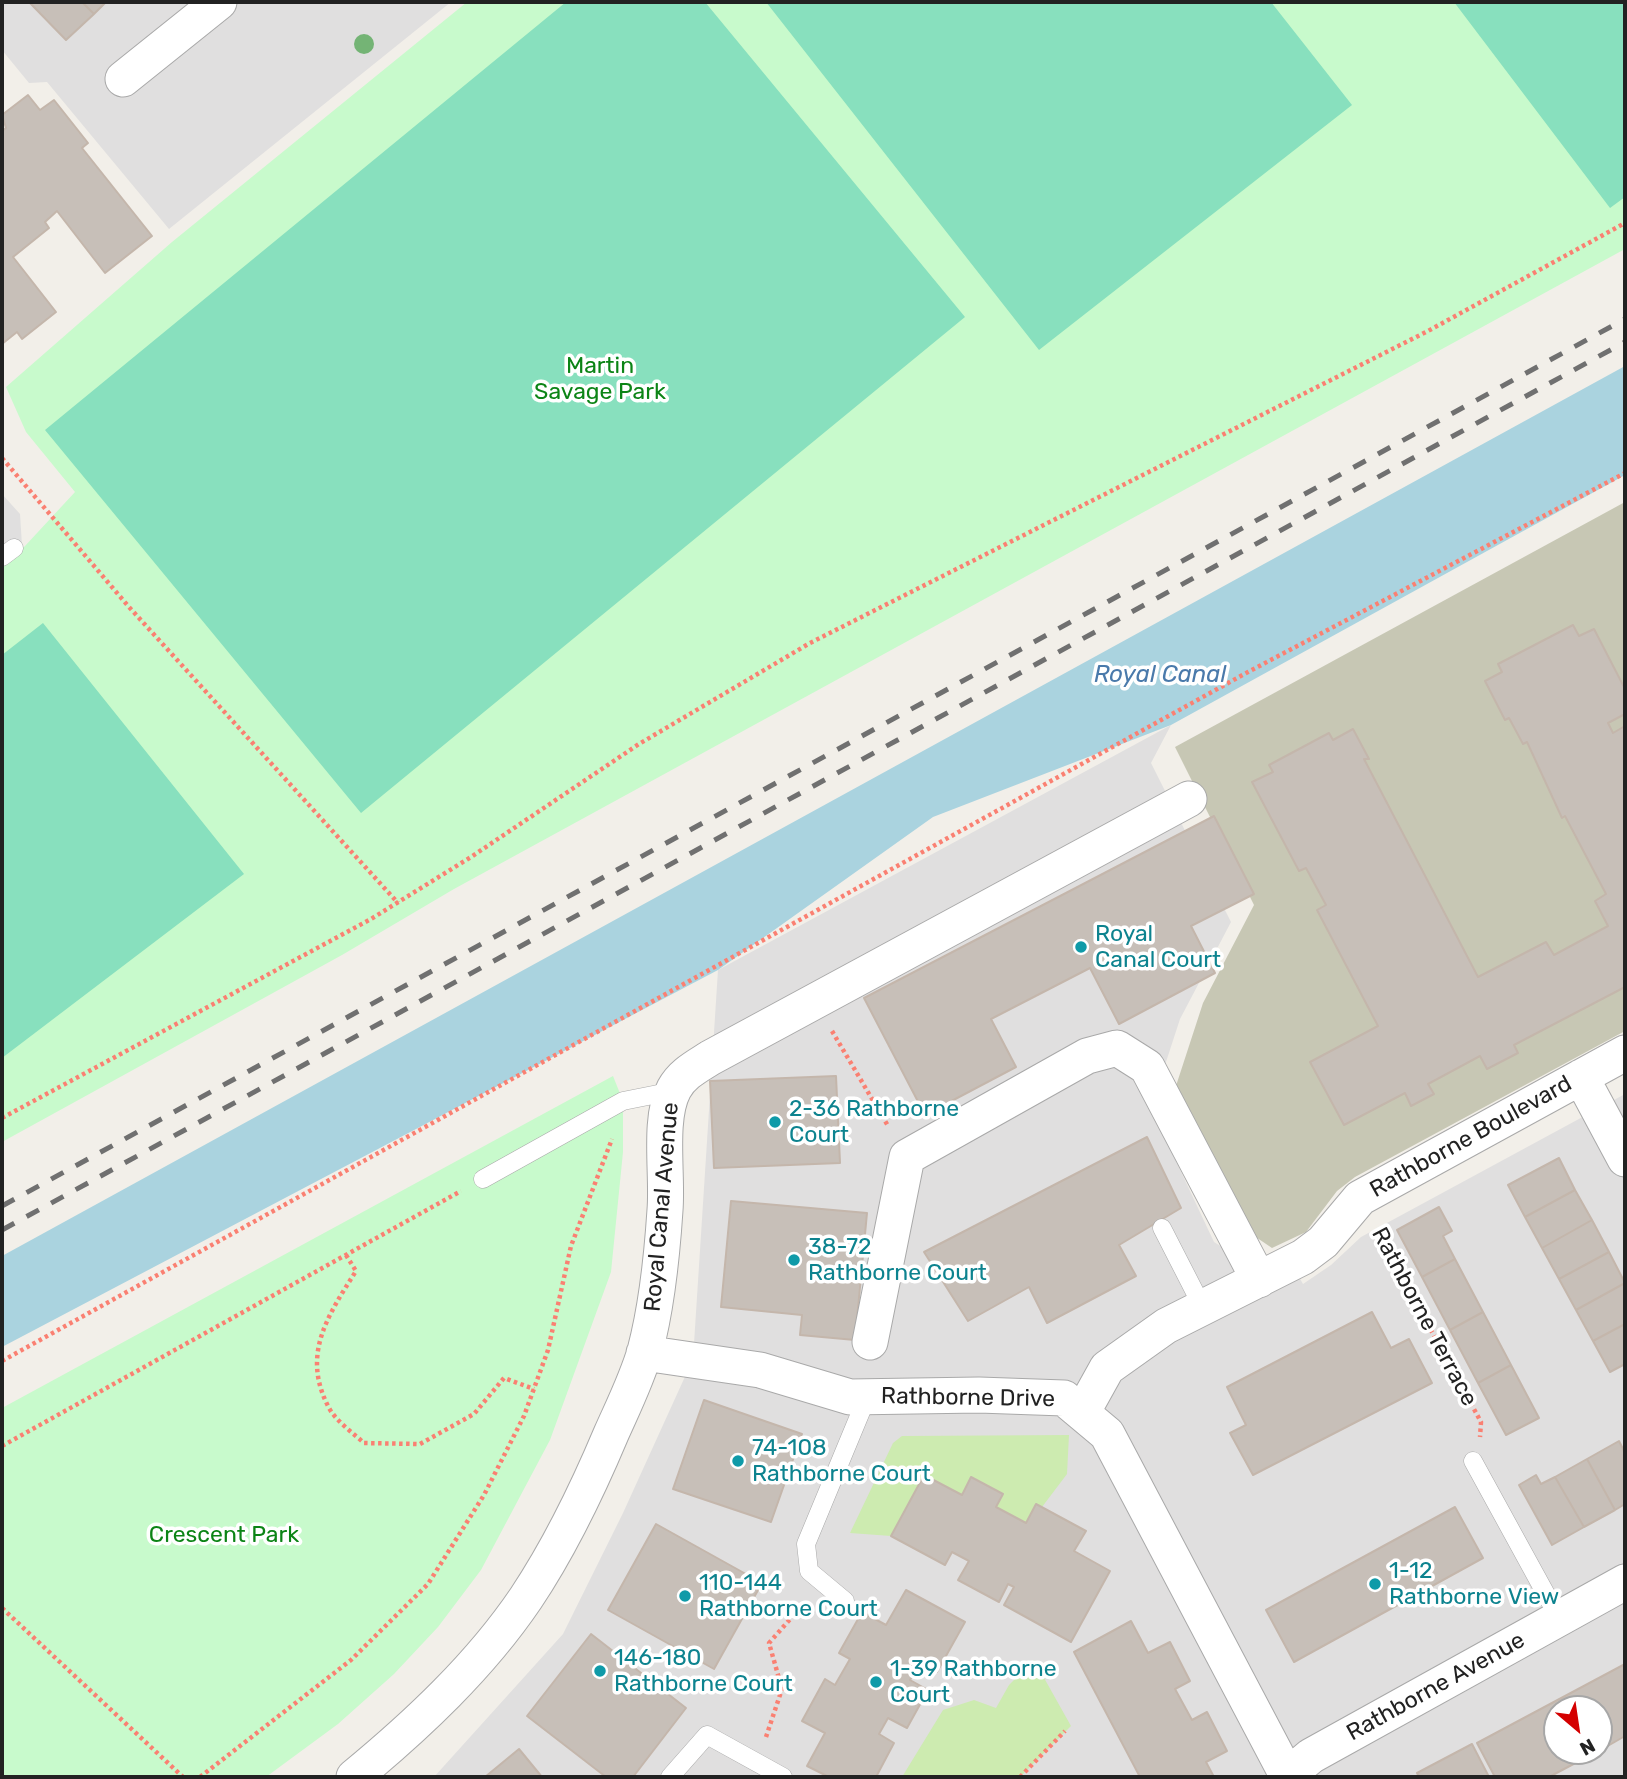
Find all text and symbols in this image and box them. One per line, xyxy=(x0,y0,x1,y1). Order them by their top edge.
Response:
park label: Martin Savage Park xyxy=(534,352,666,406)
water label: Royal Canal xyxy=(1094,661,1226,689)
place label: Royal Canal Court xyxy=(1095,920,1221,974)
marker: Royal Canal Court xyxy=(1073,939,1089,955)
street label: Rathborne Boulevard xyxy=(1365,1070,1577,1204)
place label: 2-36 Rathborne Court xyxy=(789,1095,959,1149)
street label: Royal Canal Avenue xyxy=(639,1101,685,1313)
marker: 2-36 Rathborne Court xyxy=(767,1114,783,1130)
street label: Rathborne Terrace xyxy=(1365,1223,1483,1411)
place label: 38-72 Rathborne Court xyxy=(808,1233,987,1287)
marker: 38-72 Rathborne Court xyxy=(786,1252,802,1268)
street label: Rathborne Drive xyxy=(881,1383,1055,1413)
place label: 74-108 Rathborne Court xyxy=(752,1434,931,1488)
marker: 74-108 Rathborne Court xyxy=(730,1453,746,1469)
park label: Crescent Park xyxy=(149,1521,299,1549)
place label: 1-12 Rathborne View xyxy=(1389,1557,1559,1611)
place label: 110-144 Rathborne Court xyxy=(699,1569,878,1623)
marker: 1-12 Rathborne View xyxy=(1367,1576,1383,1592)
marker: 110-144 Rathborne Court xyxy=(677,1588,693,1604)
street label: Rathborne Avenue xyxy=(1342,1627,1530,1747)
place label: 146-180 Rathborne Court xyxy=(614,1644,793,1698)
place label: 1-39 Rathborne Court xyxy=(890,1655,1057,1709)
marker: 146-180 Rathborne Court xyxy=(592,1663,608,1679)
marker: 1-39 Rathborne Court xyxy=(868,1674,884,1690)
north arrow xyxy=(1543,1695,1613,1765)
text: N xyxy=(1576,1734,1599,1760)

